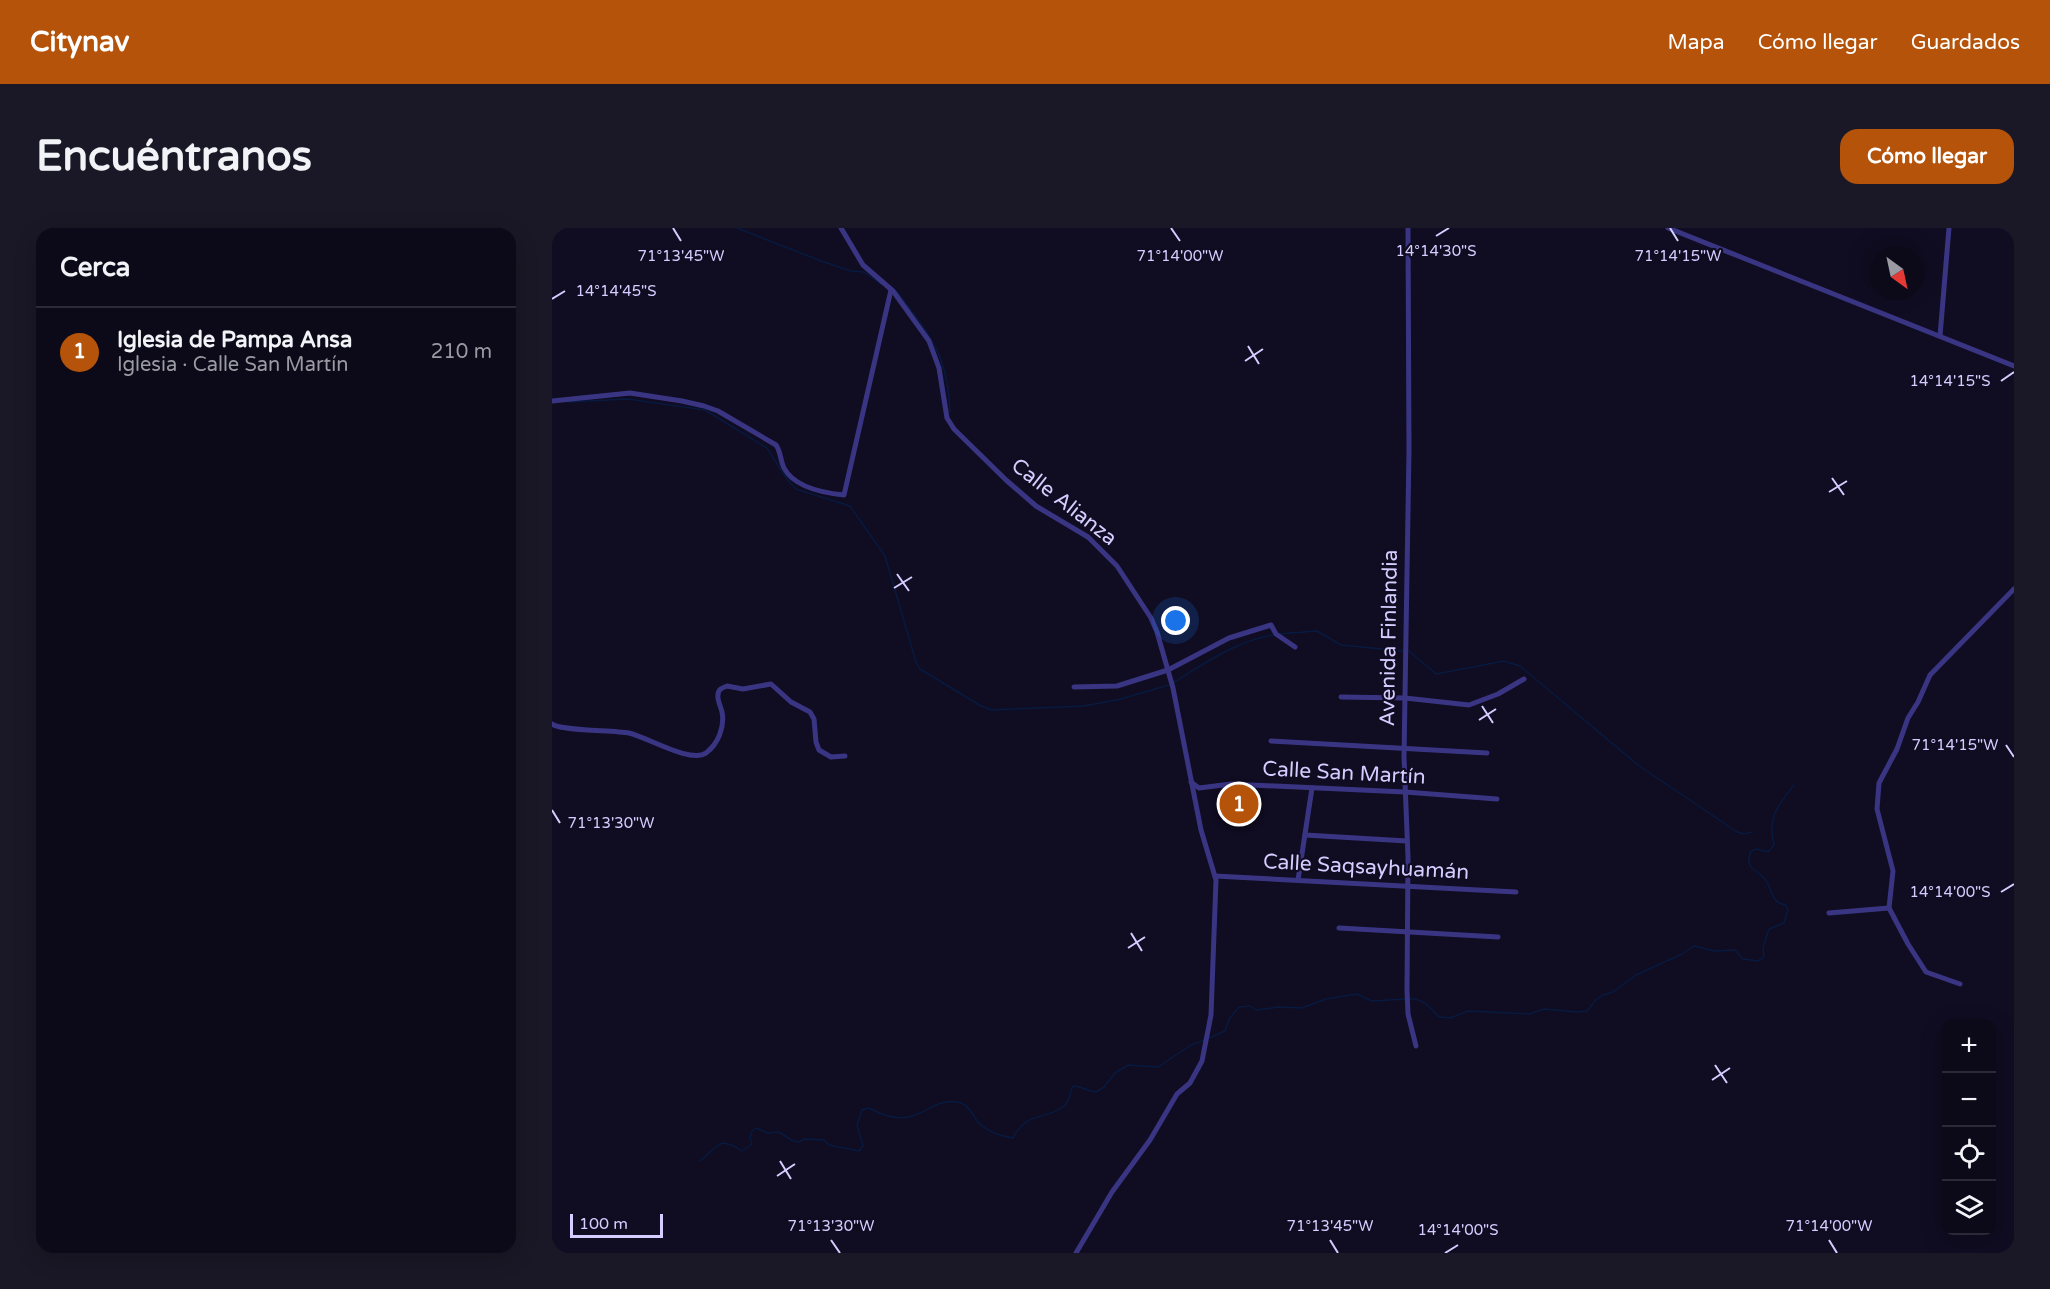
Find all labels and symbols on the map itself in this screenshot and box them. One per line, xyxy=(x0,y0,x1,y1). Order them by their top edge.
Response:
text: 14°14'30"S xyxy=(1396,242,1476,260)
north arrow xyxy=(1870,246,1924,300)
text: 71°13'45"W xyxy=(638,247,724,265)
text: 71°14'00"W xyxy=(1137,247,1223,265)
text: 71°14'15"W xyxy=(1635,247,1721,265)
text: 14°14'45"S xyxy=(576,282,656,300)
text: 14°14'15"S xyxy=(1910,372,1990,390)
street label: Calle Alianza xyxy=(1006,453,1122,551)
street label: Avenida Finlandia xyxy=(1375,549,1403,727)
your location xyxy=(1161,606,1190,635)
text: 71°14'15"W xyxy=(1912,736,1998,754)
street label: Calle San Martín xyxy=(1262,756,1426,790)
pin: 1 xyxy=(1220,782,1258,826)
text: 71°13'30"W xyxy=(568,814,654,832)
street label: Calle Saqsayhuamán xyxy=(1262,849,1470,885)
text: 14°14'00"S xyxy=(1910,883,1990,901)
scale bar xyxy=(570,1211,663,1238)
text: 71°13'30"W xyxy=(788,1217,874,1235)
text: 71°13'45"W xyxy=(1287,1217,1373,1235)
text: 71°14'00"W xyxy=(1786,1217,1872,1235)
text: 14°14'00"S xyxy=(1418,1221,1498,1239)

